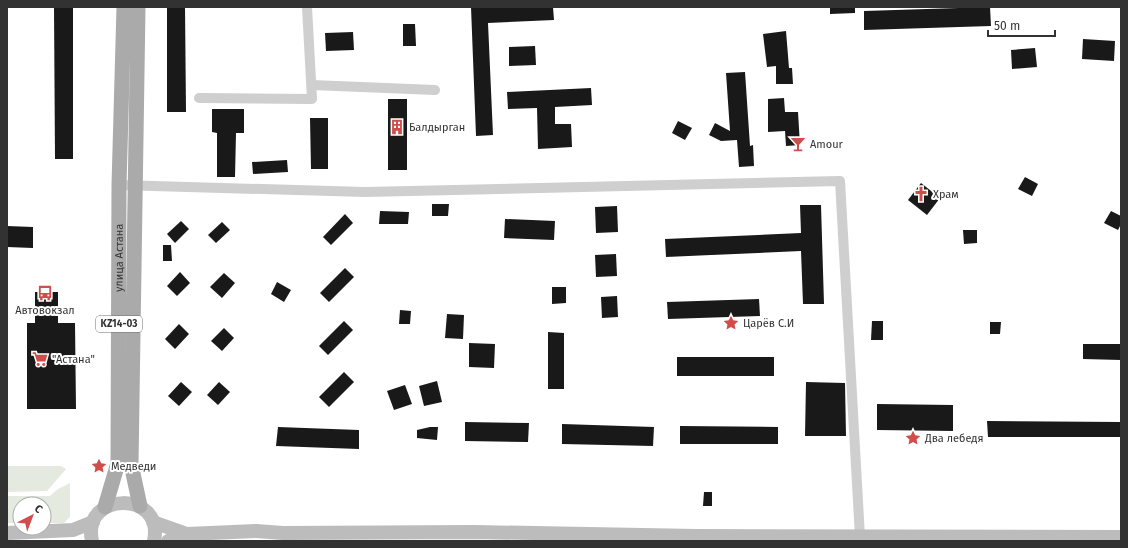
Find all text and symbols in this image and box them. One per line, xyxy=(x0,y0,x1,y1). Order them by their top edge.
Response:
scale bar xyxy=(988,12,1055,38)
text: 50 m xyxy=(994,19,1020,33)
building icon: Балдырган xyxy=(388,118,406,136)
place label: Балдырган xyxy=(409,121,465,134)
bar icon: Amour xyxy=(789,135,807,153)
place label: Amour xyxy=(810,138,844,151)
church icon: Храм xyxy=(912,185,930,203)
place label: Храм xyxy=(933,188,959,201)
street label: улица Астана xyxy=(112,224,125,292)
bus stop icon: Автовокзал xyxy=(36,284,54,302)
place label: Автовокзал xyxy=(15,304,75,317)
place icon: Царёв С.И xyxy=(722,314,740,332)
road number: KZ14-03 xyxy=(96,316,142,332)
place label: Царёв С.И xyxy=(743,317,794,330)
supermarket icon: "Астана" xyxy=(31,350,49,368)
place label: "Астана" xyxy=(52,353,95,366)
place icon: Два лебедя xyxy=(904,429,922,447)
place label: Два лебедя xyxy=(924,432,984,445)
place icon: Медведи xyxy=(90,457,108,475)
place label: Медведи xyxy=(111,460,156,473)
north arrow xyxy=(12,496,52,536)
text: С xyxy=(32,502,46,516)

